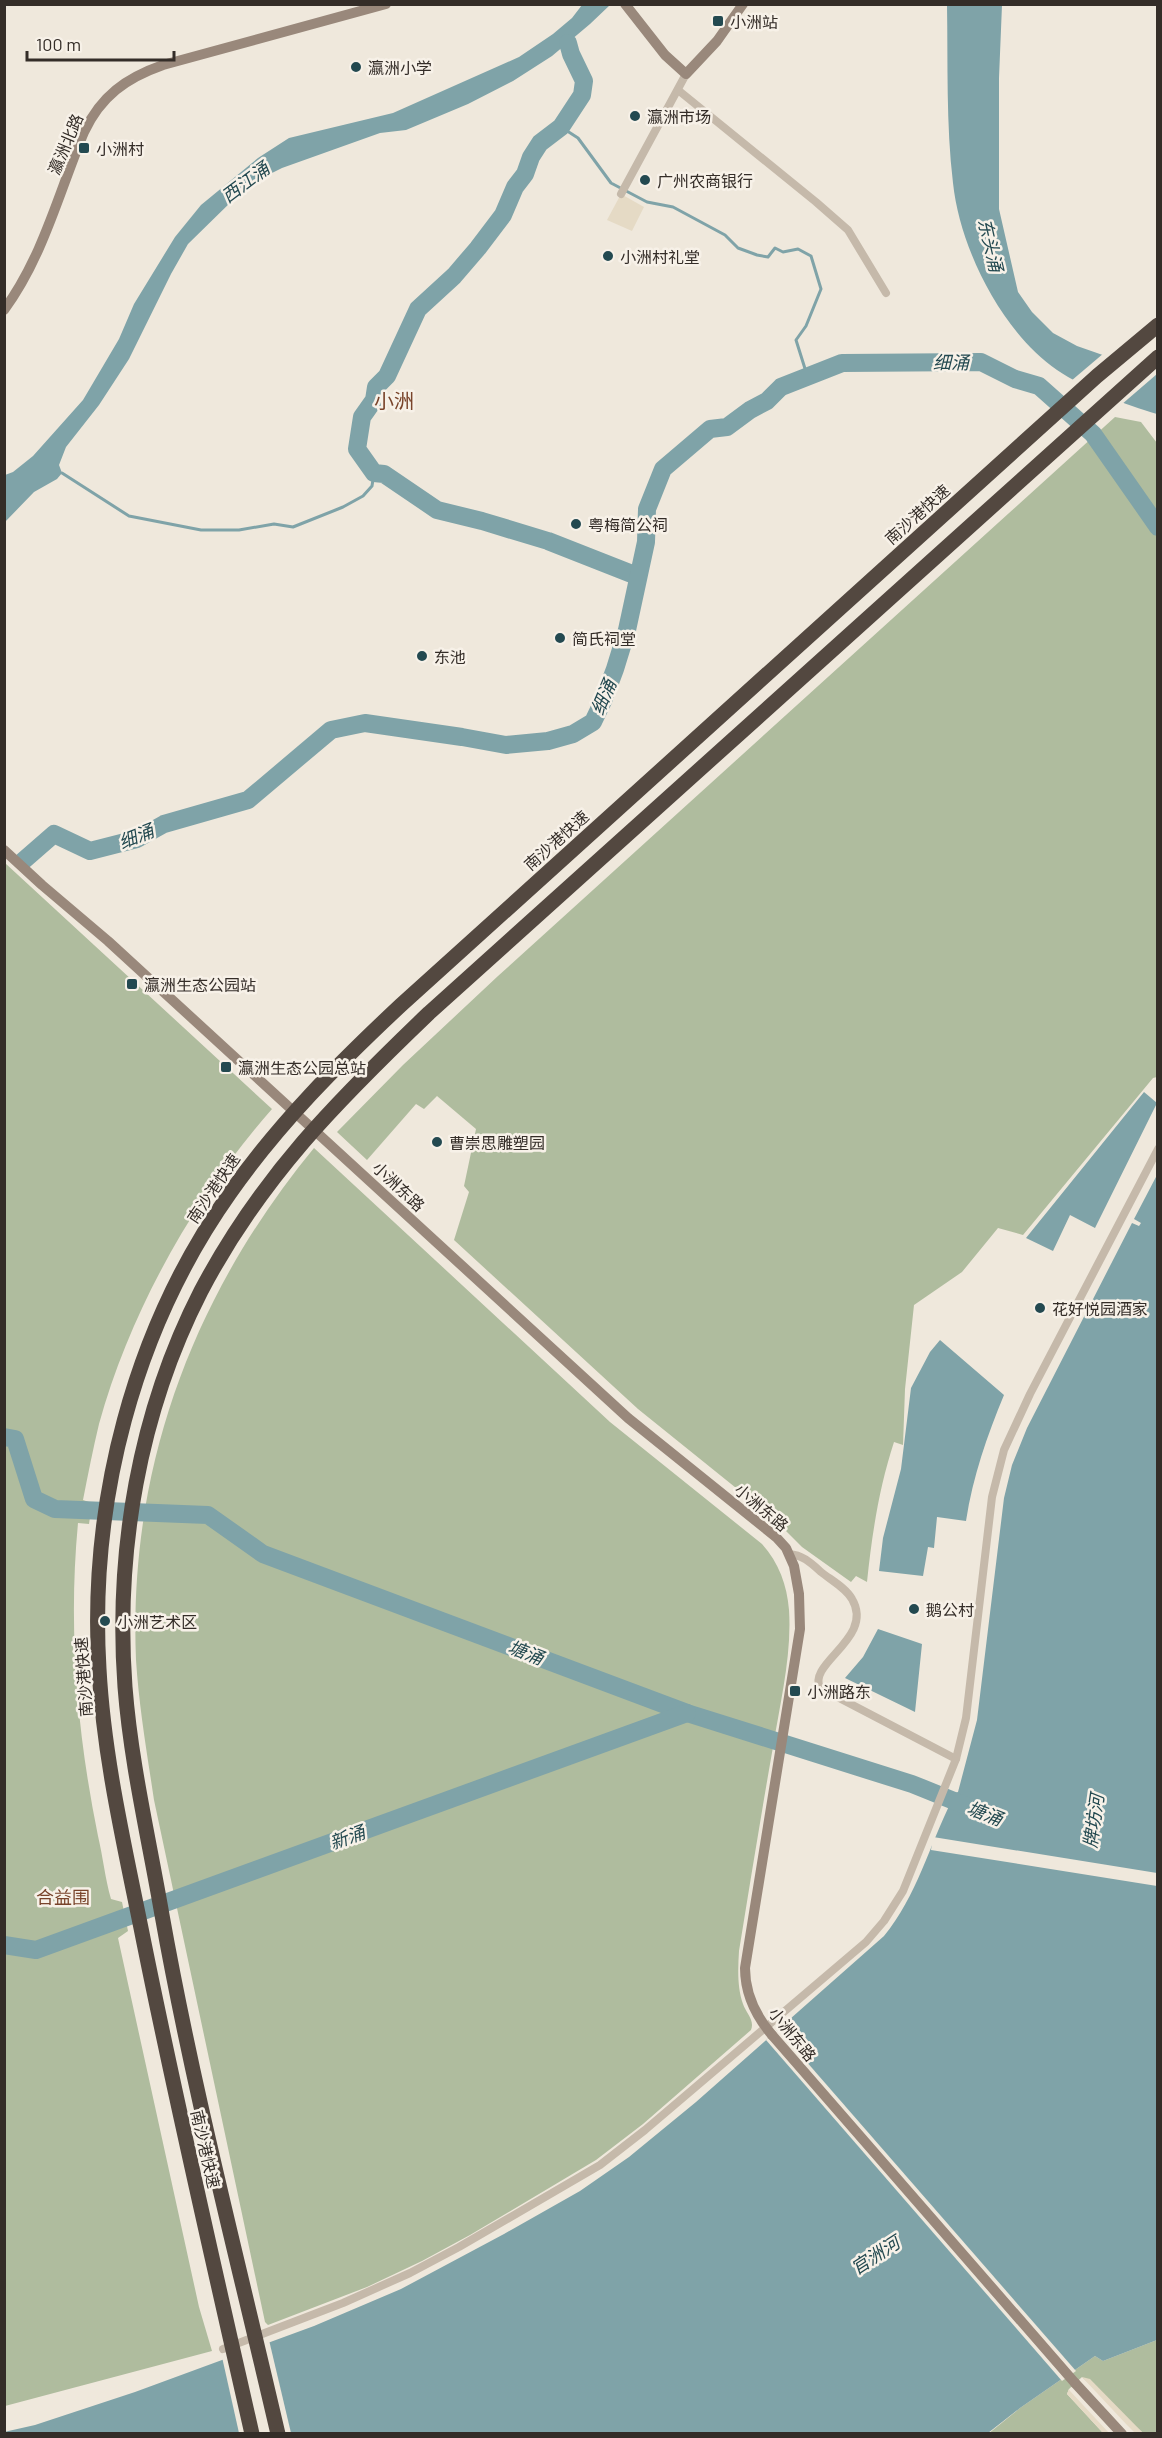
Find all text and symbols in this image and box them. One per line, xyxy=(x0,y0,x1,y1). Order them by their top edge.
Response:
place label: 小洲站 xyxy=(730,12,778,31)
marker: 小洲站 xyxy=(711,14,725,28)
scale bar xyxy=(27,24,174,62)
text: 100 m xyxy=(36,33,81,55)
place label: 瀛洲小学 xyxy=(368,58,432,77)
marker: 瀛洲小学 xyxy=(349,60,363,74)
place label: 瀛洲市场 xyxy=(647,107,711,126)
marker: 瀛洲市场 xyxy=(628,109,642,123)
street label: 瀛洲北路 xyxy=(44,111,86,177)
place label: 小洲村 xyxy=(96,139,144,158)
marker: 小洲村 xyxy=(77,141,91,155)
water label: 西江涌 xyxy=(217,156,275,207)
place label: 广州农商银行 xyxy=(657,171,753,190)
marker: 广州农商银行 xyxy=(638,173,652,187)
water label: 东头涌 xyxy=(974,216,1008,276)
place label: 小洲村礼堂 xyxy=(620,247,700,266)
marker: 小洲村礼堂 xyxy=(601,249,615,263)
water label: 细涌 xyxy=(933,351,971,373)
district label: 小洲 xyxy=(374,388,414,412)
street label: 南沙港快速 xyxy=(881,480,953,548)
place label: 粤梅简公祠 xyxy=(588,515,668,534)
marker: 粤梅简公祠 xyxy=(569,517,583,531)
place label: 简氏祠堂 xyxy=(572,629,636,648)
marker: 简氏祠堂 xyxy=(553,631,567,645)
place label: 东池 xyxy=(434,647,466,666)
marker: 东池 xyxy=(415,649,429,663)
water label: 细涌 xyxy=(586,674,621,718)
street label: 南沙港快速 xyxy=(520,806,592,874)
water label: 细涌 xyxy=(115,818,159,853)
place label: 瀛洲生态公园站 xyxy=(144,975,256,994)
marker: 瀛洲生态公园站 xyxy=(125,977,139,991)
place label: 瀛洲生态公园总站 xyxy=(238,1058,366,1077)
marker: 瀛洲生态公园总站 xyxy=(219,1060,233,1074)
place label: 曹崇思雕塑园 xyxy=(449,1133,545,1152)
marker: 曹崇思雕塑园 xyxy=(430,1135,444,1149)
street label: 南沙港快速 xyxy=(183,1150,243,1226)
street label: 小洲东路 xyxy=(369,1157,429,1215)
place label: 花好悦园酒家 xyxy=(1052,1299,1148,1318)
marker: 花好悦园酒家 xyxy=(1033,1301,1047,1315)
street label: 小洲东路 xyxy=(731,1479,793,1535)
place label: 鹅公村 xyxy=(926,1600,974,1619)
marker: 鹅公村 xyxy=(907,1602,921,1616)
place label: 小洲艺术区 xyxy=(117,1612,197,1631)
marker: 小洲艺术区 xyxy=(98,1614,112,1628)
water label: 塘涌 xyxy=(505,1635,549,1669)
street label: 南沙港快速 xyxy=(71,1636,95,1718)
place label: 小洲路东 xyxy=(807,1682,871,1701)
marker: 小洲路东 xyxy=(788,1684,802,1698)
water label: 牌坊河 xyxy=(1078,1790,1108,1849)
water label: 塘涌 xyxy=(964,1796,1008,1830)
water label: 新涌 xyxy=(326,1820,370,1853)
district label: 合益围 xyxy=(36,1886,90,1908)
street label: 小洲东路 xyxy=(765,2003,821,2065)
street label: 南沙港快速 xyxy=(188,2108,224,2190)
water label: 官洲河 xyxy=(846,2229,906,2279)

